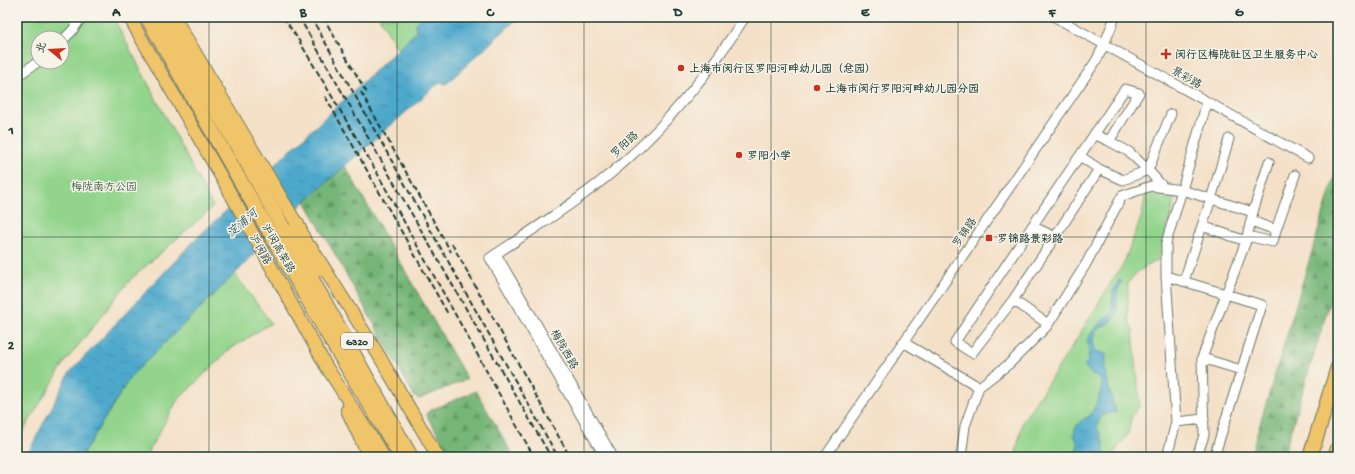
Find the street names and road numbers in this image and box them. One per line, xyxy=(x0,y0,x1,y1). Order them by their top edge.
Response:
street label: 景彩路 xyxy=(1169,65,1204,92)
street label: 罗阳路 xyxy=(609,129,642,161)
street label: 罗锦路 xyxy=(951,216,980,250)
street label: 沪闵高架路 xyxy=(258,222,297,276)
street label: 沪闵路 xyxy=(246,232,273,267)
street label: 梅陇西路 xyxy=(547,327,581,372)
road number: G320 xyxy=(341,333,373,349)

